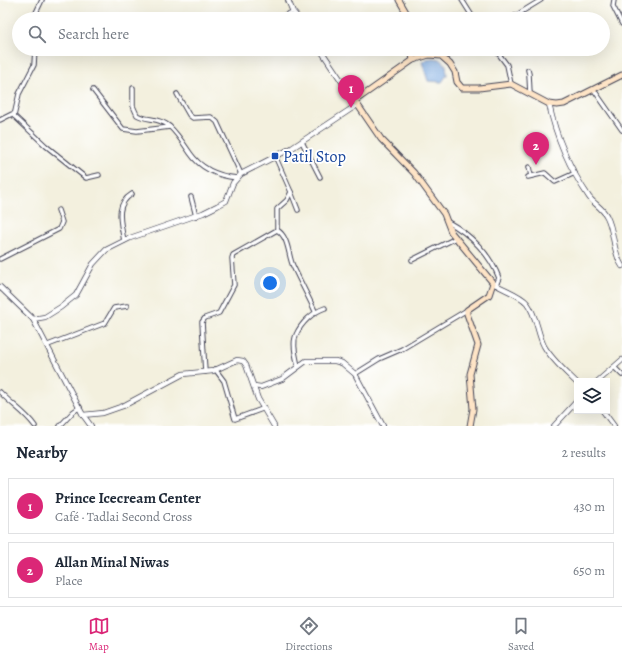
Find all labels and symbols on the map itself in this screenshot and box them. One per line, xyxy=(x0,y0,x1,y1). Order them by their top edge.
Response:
pin: 1 xyxy=(338,75,364,108)
pin: 2 xyxy=(523,132,549,165)
place label: Patil Stop xyxy=(283,146,346,168)
marker: Patil Stop xyxy=(270,151,280,161)
your location xyxy=(260,273,280,293)

